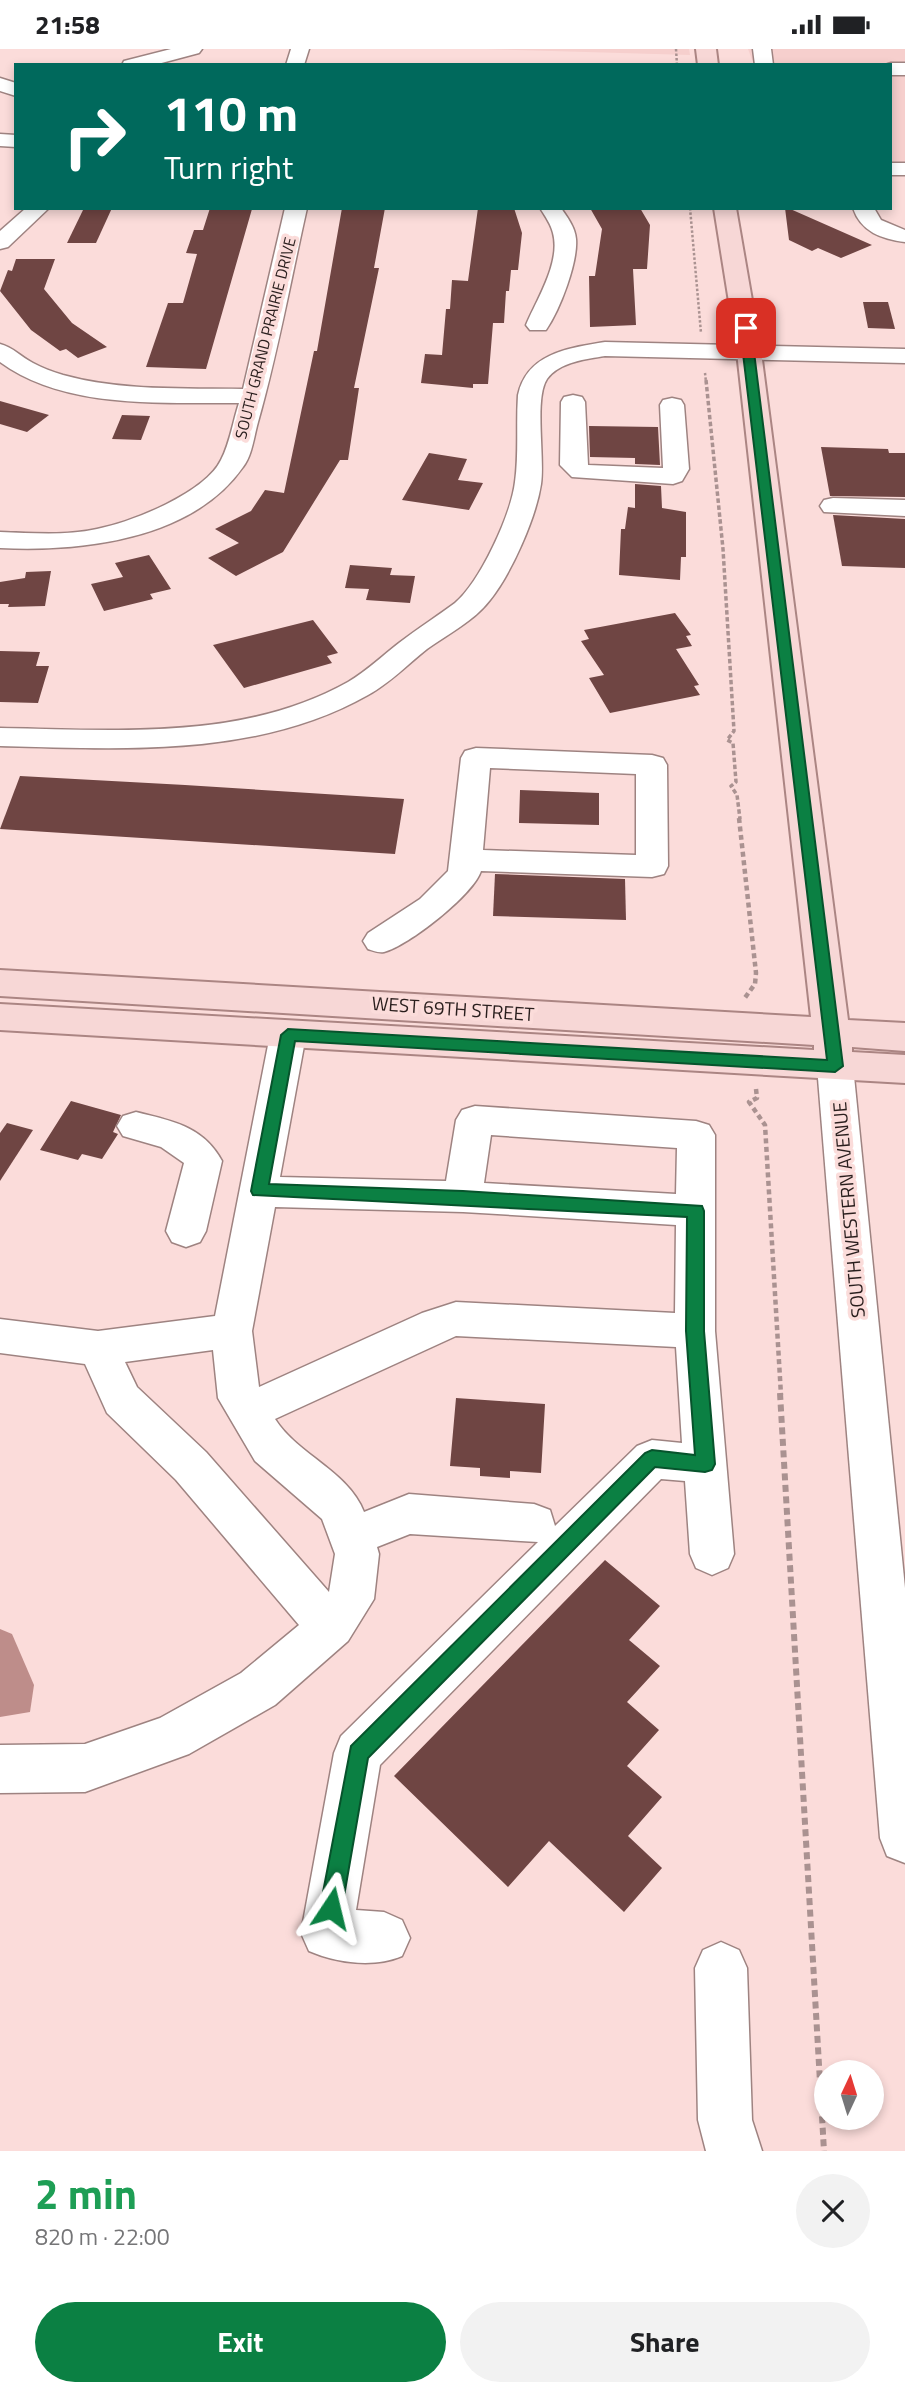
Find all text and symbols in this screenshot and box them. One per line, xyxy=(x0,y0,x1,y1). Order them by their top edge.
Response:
text: 21:58 xyxy=(35,5,100,44)
text: 110 m xyxy=(164,75,298,150)
icon: right xyxy=(49,91,140,182)
text: Turn right xyxy=(164,143,293,191)
street label: SOUTH GRAND PRAIRIE DRIVE xyxy=(228,234,302,441)
pin xyxy=(716,298,776,358)
icon: arrive xyxy=(727,309,765,347)
street label: WEST 69TH STREET xyxy=(371,988,535,1028)
street label: SOUTH WESTERN AVENUE xyxy=(824,1101,872,1319)
position arrow xyxy=(294,1871,368,1945)
north arrow xyxy=(814,2060,884,2130)
map controls xyxy=(814,2060,884,2130)
text: 2 min xyxy=(35,2161,137,2225)
button: close xyxy=(796,2174,870,2248)
text: 820 m · 22:00 xyxy=(35,2219,170,2254)
button: Exit xyxy=(35,2302,446,2382)
button: Share xyxy=(460,2302,870,2382)

